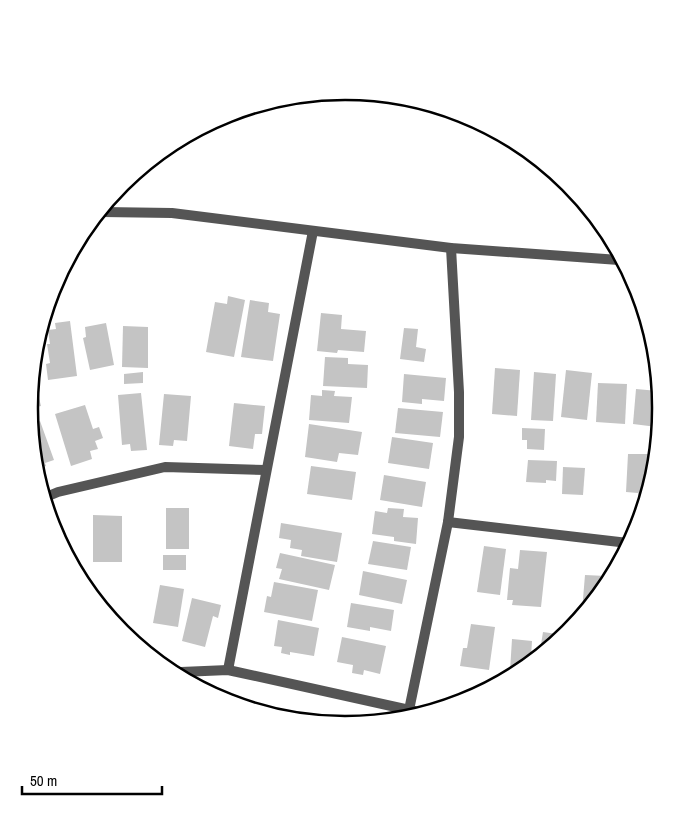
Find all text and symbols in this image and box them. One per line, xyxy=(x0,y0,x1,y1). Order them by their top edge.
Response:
scale bar xyxy=(22,764,162,796)
text: 50 m xyxy=(30,770,57,791)

